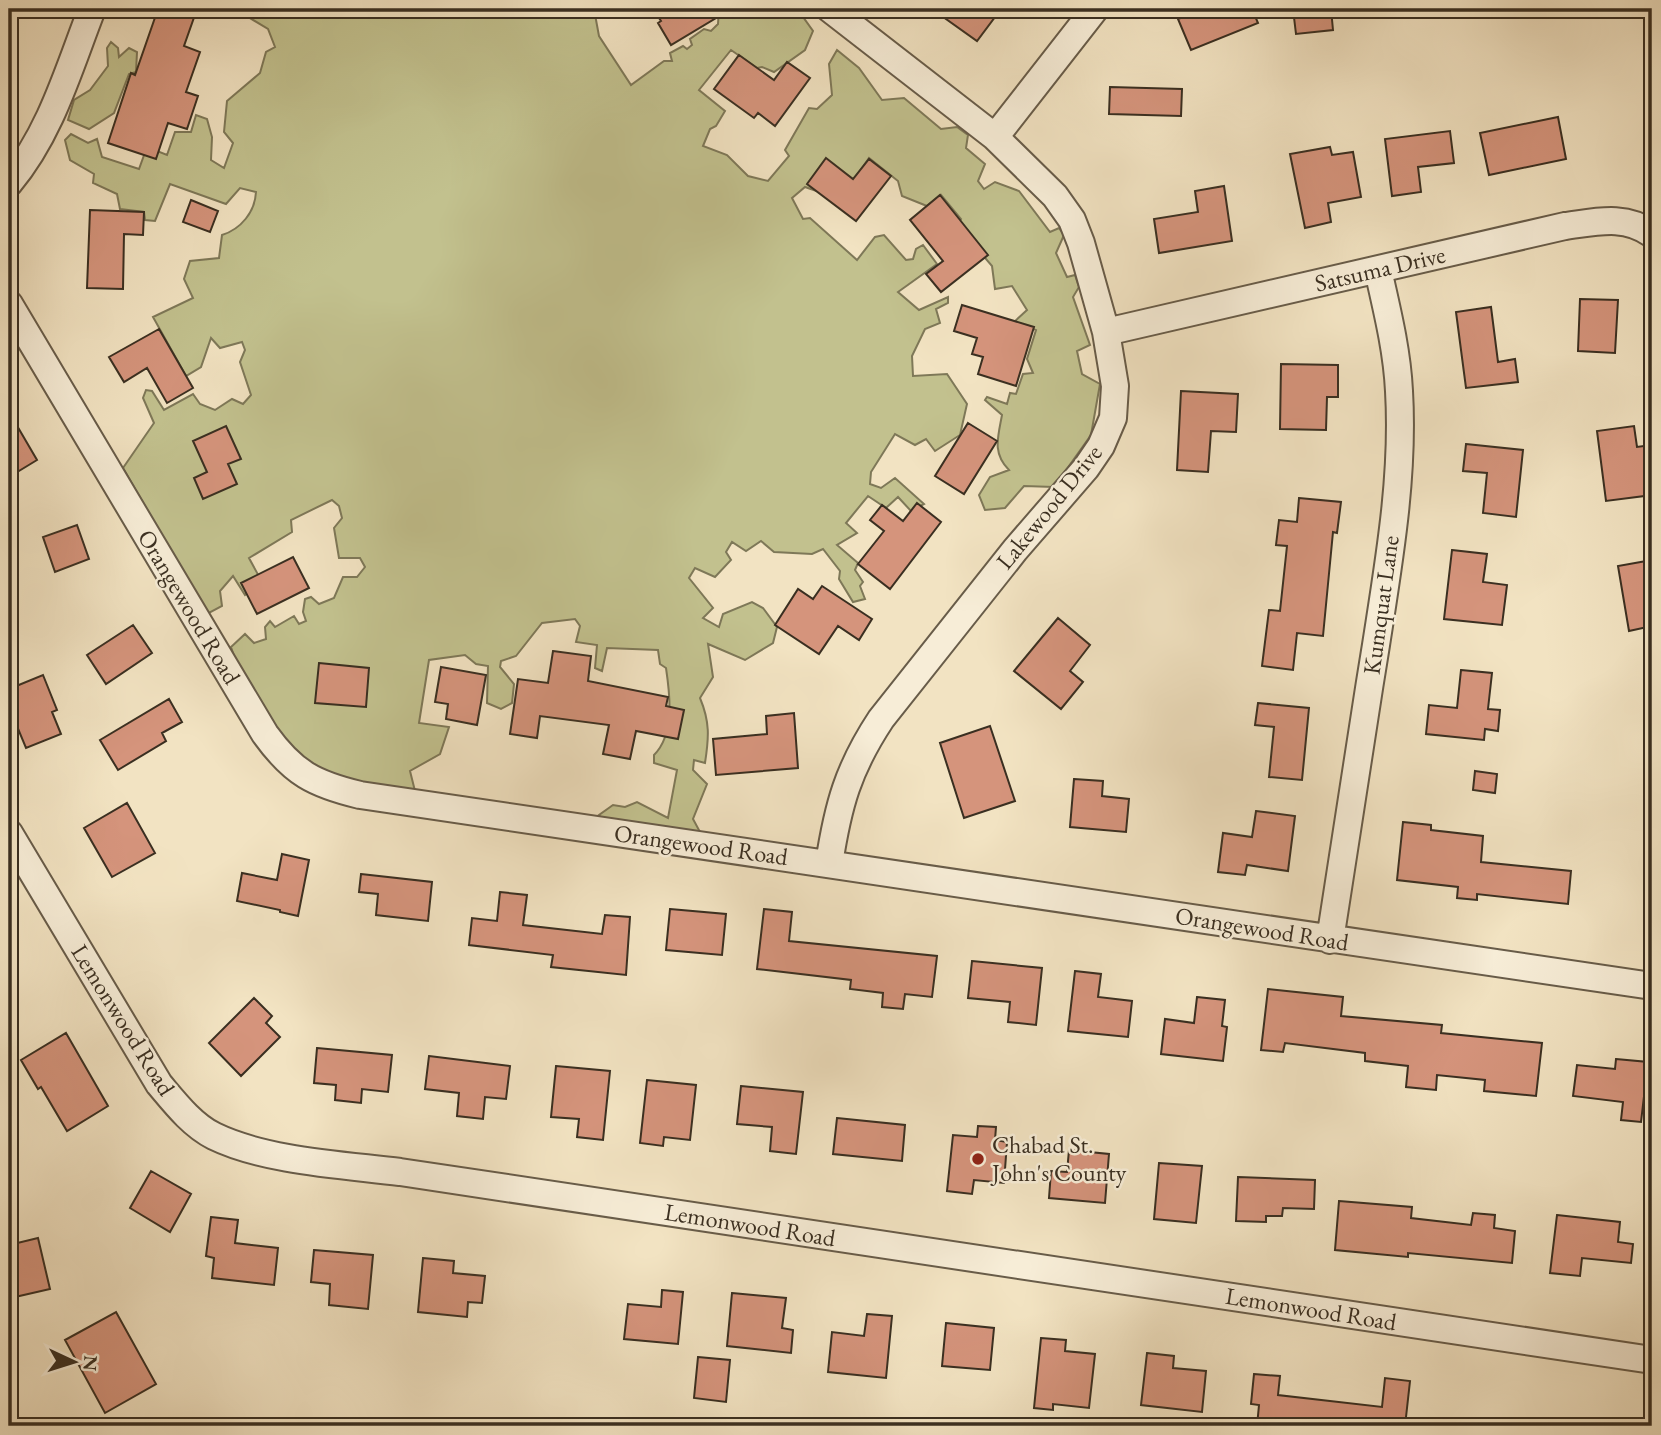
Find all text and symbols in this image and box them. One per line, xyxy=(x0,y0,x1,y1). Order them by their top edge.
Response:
street label: Satsuma Drive xyxy=(1312,238,1448,299)
street label: Lakewood Drive xyxy=(989,438,1108,576)
street label: Orangewood Road xyxy=(131,524,248,691)
street label: Kumquat Lane xyxy=(1355,533,1406,677)
street label: Orangewood Road xyxy=(612,817,791,872)
street label: Orangewood Road xyxy=(1173,899,1352,958)
street label: Lemonwood Road xyxy=(64,938,183,1102)
place label: Chabad St. John's County xyxy=(990,1129,1127,1188)
marker: Chabad St. John's County xyxy=(970,1151,986,1167)
street label: Lemonwood Road xyxy=(662,1196,839,1253)
street label: Lemonwood Road xyxy=(1223,1280,1400,1337)
north arrow xyxy=(38,1326,108,1396)
text: N xyxy=(77,1355,103,1372)

